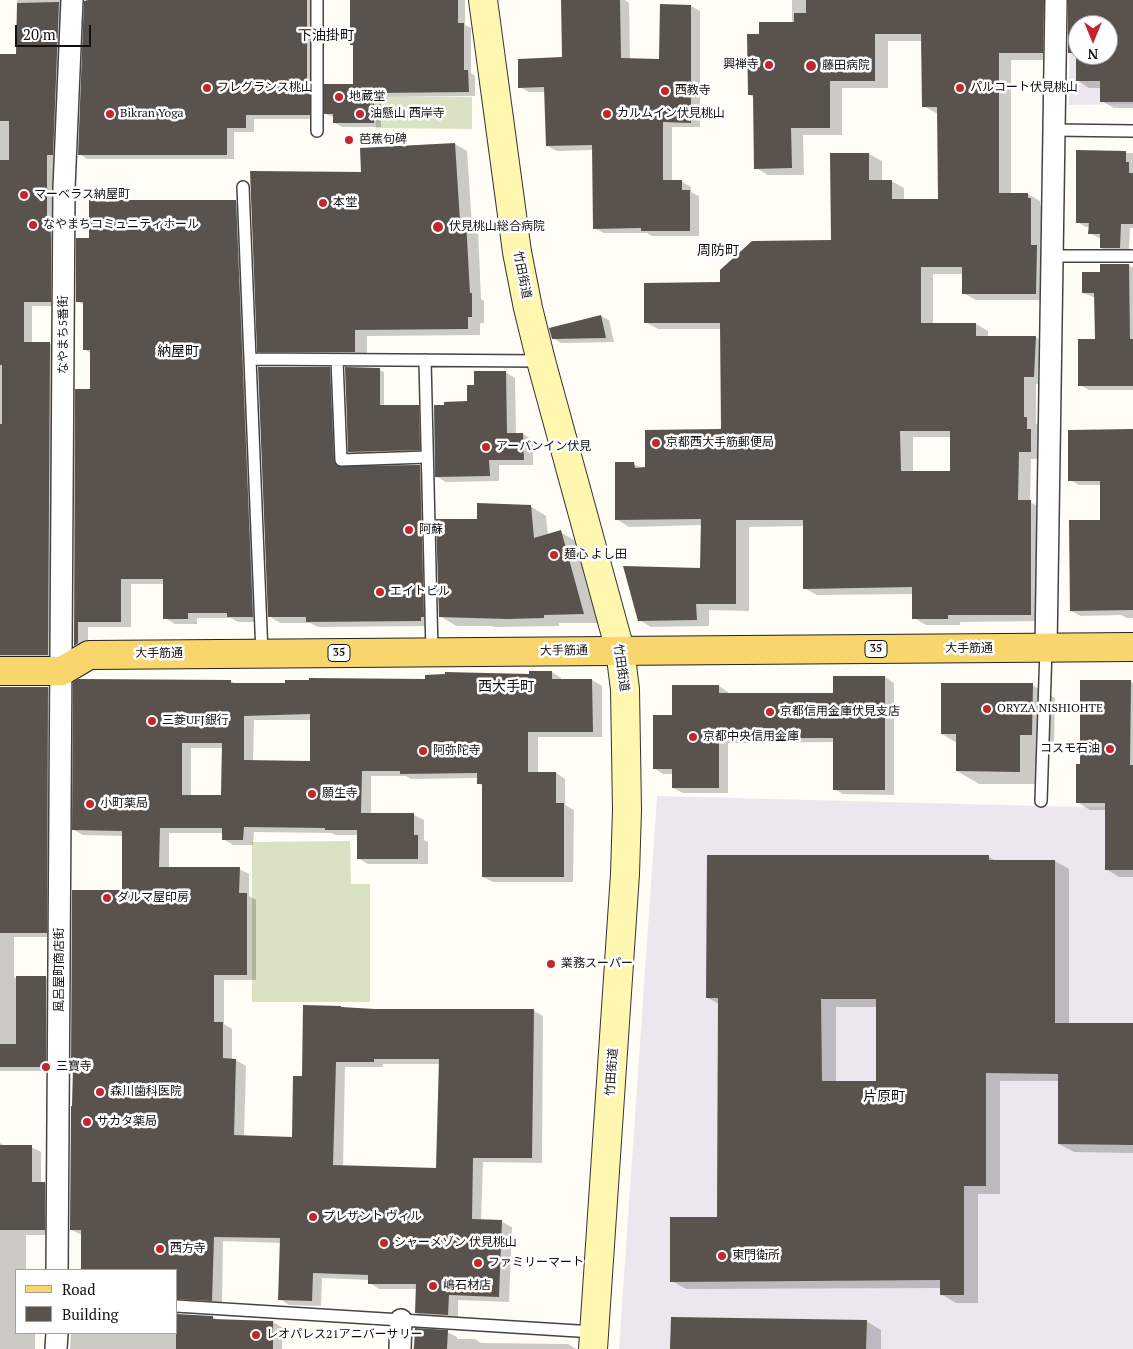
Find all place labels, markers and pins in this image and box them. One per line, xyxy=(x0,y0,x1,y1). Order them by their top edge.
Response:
place label: 興禅寺 xyxy=(723,58,759,72)
marker: 興禅寺 xyxy=(763,59,775,71)
marker: 藤田病院 xyxy=(804,59,818,73)
place label: 藤田病院 xyxy=(822,59,870,73)
place label: フレグランス桃山 xyxy=(217,81,313,95)
place label: パルコート伏見桃山 xyxy=(970,81,1078,95)
marker: フレグランス桃山 xyxy=(201,82,213,94)
marker: パルコート伏見桃山 xyxy=(954,82,966,94)
place label: 西教寺 xyxy=(675,84,711,98)
marker: 西教寺 xyxy=(659,85,671,97)
place label: 地蔵堂 xyxy=(349,90,385,104)
marker: 地蔵堂 xyxy=(333,91,345,103)
place label: Bikran Yoga xyxy=(120,107,184,121)
place label: 油懸山 西岸寺 xyxy=(370,107,445,121)
place label: カルムイン伏見桃山 xyxy=(617,107,725,121)
marker: Bikran Yoga xyxy=(104,108,116,120)
marker: 油懸山 西岸寺 xyxy=(354,108,366,120)
marker: カルムイン伏見桃山 xyxy=(601,108,613,120)
place label: 芭蕉句碑 xyxy=(359,133,407,147)
marker: 芭蕉句碑 xyxy=(343,134,355,146)
place label: マーベラス納屋町 xyxy=(34,188,130,202)
marker: マーベラス納屋町 xyxy=(18,189,30,201)
place label: 本堂 xyxy=(333,196,357,210)
marker: 本堂 xyxy=(317,197,329,209)
place label: なやまちコミュニティホール xyxy=(43,218,199,232)
marker: なやまちコミュニティホール xyxy=(27,219,39,231)
marker: 伏見桃山総合病院 xyxy=(431,220,445,234)
place label: 伏見桃山総合病院 xyxy=(449,220,545,234)
place label: 京都西大手筋郵便局 xyxy=(666,436,774,450)
marker: 京都西大手筋郵便局 xyxy=(650,437,662,449)
place label: アーバンイン伏見 xyxy=(496,440,591,454)
marker: アーバンイン伏見 xyxy=(480,441,492,453)
place label: 阿蘇 xyxy=(419,523,443,537)
marker: 阿蘇 xyxy=(403,524,415,536)
place label: 麺心 よし田 xyxy=(564,548,627,562)
marker: 麺心 よし田 xyxy=(548,549,560,561)
place label: エイトビル xyxy=(390,585,450,599)
marker: エイトビル xyxy=(374,586,386,598)
place label: ORYZA NISHIOHTE xyxy=(997,702,1103,716)
marker: ORYZA NISHIOHTE xyxy=(981,703,993,715)
place label: 京都信用金庫伏見支店 xyxy=(780,705,900,719)
marker: 京都信用金庫伏見支店 xyxy=(764,706,776,718)
place label: 三菱UFJ銀行 xyxy=(162,714,229,728)
marker: 三菱UFJ銀行 xyxy=(146,715,158,727)
place label: 京都中央信用金庫 xyxy=(703,730,799,744)
marker: 京都中央信用金庫 xyxy=(687,731,699,743)
place label: コスモ石油 xyxy=(1040,742,1100,756)
marker: コスモ石油 xyxy=(1104,743,1116,755)
place label: 阿弥陀寺 xyxy=(433,744,481,758)
marker: 阿弥陀寺 xyxy=(417,745,429,757)
place label: 願生寺 xyxy=(322,787,358,801)
marker: 願生寺 xyxy=(306,788,318,800)
place label: 小町薬局 xyxy=(100,797,148,811)
marker: 小町薬局 xyxy=(84,798,96,810)
place label: ダルマ屋印房 xyxy=(117,891,189,905)
marker: ダルマ屋印房 xyxy=(101,892,113,904)
place label: 業務スーパー xyxy=(561,957,633,971)
marker: 業務スーパー xyxy=(545,958,557,970)
place label: 三寶寺 xyxy=(56,1060,92,1074)
marker: 三寶寺 xyxy=(40,1061,52,1073)
place label: 森川歯科医院 xyxy=(110,1085,182,1099)
marker: 森川歯科医院 xyxy=(94,1086,106,1098)
place label: サカタ薬局 xyxy=(97,1115,157,1129)
marker: サカタ薬局 xyxy=(81,1116,93,1128)
place label: プレザント ヴィル xyxy=(323,1210,422,1224)
marker: プレザント ヴィル xyxy=(307,1211,319,1223)
place label: シャーメゾン 伏見桃山 xyxy=(394,1236,517,1250)
marker: シャーメゾン 伏見桃山 xyxy=(378,1237,390,1249)
place label: 西方寺 xyxy=(170,1242,206,1256)
marker: 西方寺 xyxy=(154,1243,166,1255)
place label: 東門衛所 xyxy=(732,1249,780,1263)
marker: 東門衛所 xyxy=(716,1250,728,1262)
place label: ファミリーマート xyxy=(488,1256,584,1270)
marker: ファミリーマート xyxy=(472,1257,484,1269)
place label: 嶋石材店 xyxy=(443,1279,491,1293)
marker: 嶋石材店 xyxy=(427,1280,439,1292)
place label: レオパレス21アニバーサリー xyxy=(266,1328,423,1342)
marker: レオパレス21アニバーサリー xyxy=(250,1329,262,1341)

